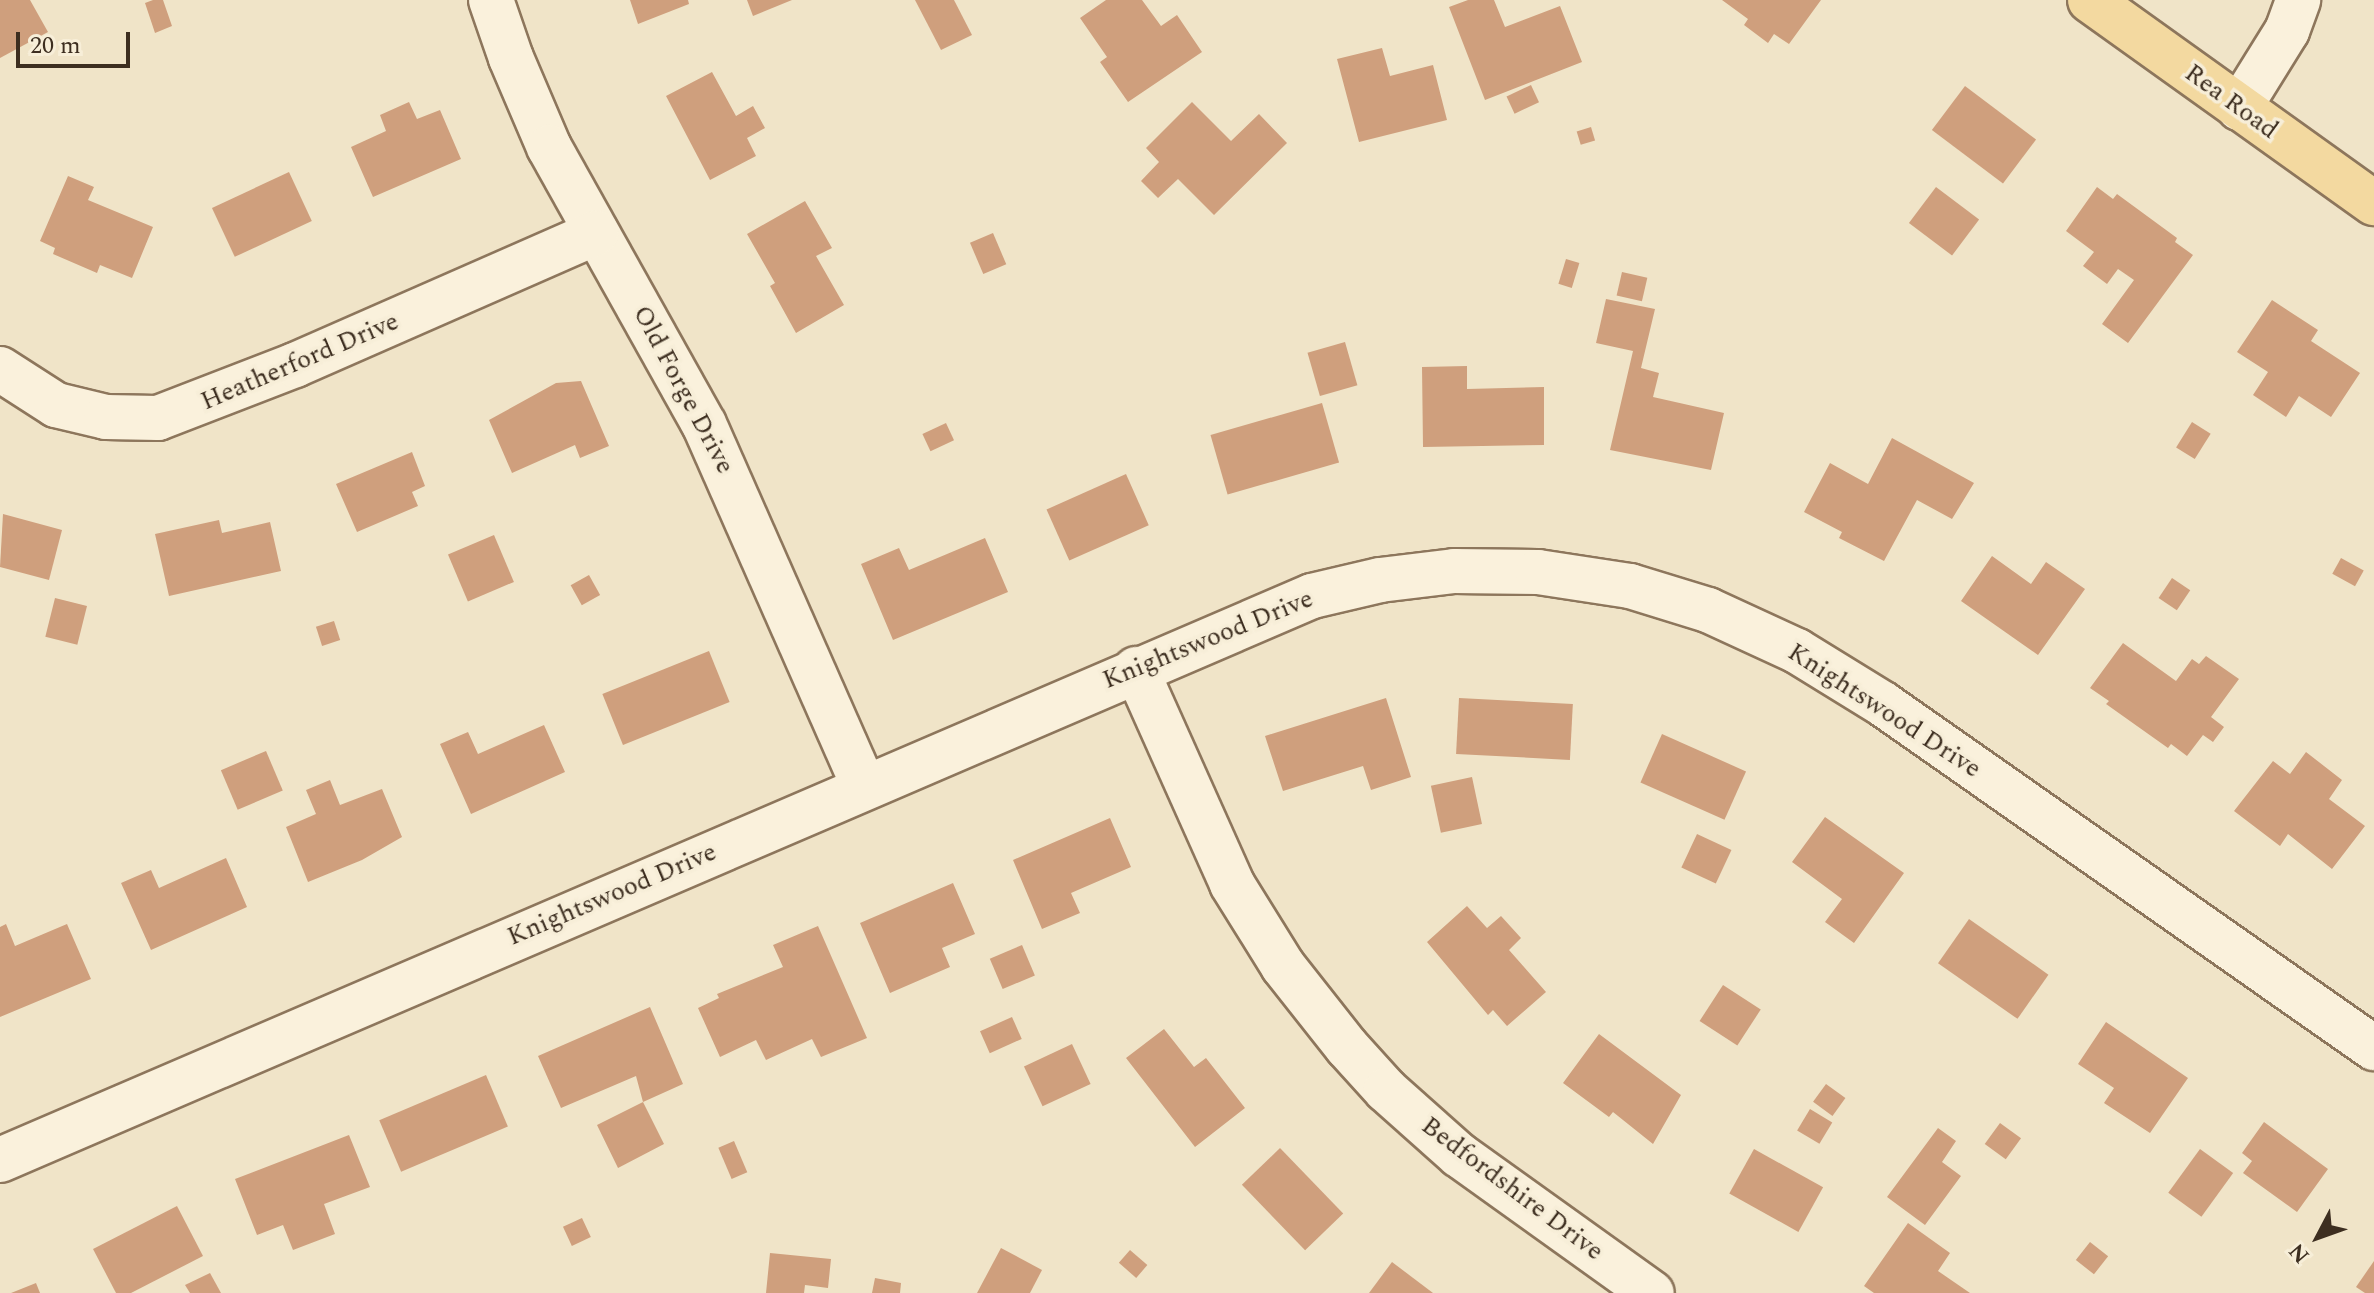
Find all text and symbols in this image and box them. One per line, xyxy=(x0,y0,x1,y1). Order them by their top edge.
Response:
scale bar xyxy=(20,16,134,66)
text: 20 m xyxy=(30,28,81,64)
street label: Rea Road xyxy=(2178,58,2284,146)
street label: Old Forge Drive xyxy=(626,301,740,479)
street label: Heatherford Drive xyxy=(196,306,404,418)
street label: Knightswood Drive xyxy=(1098,584,1318,696)
street label: Knightswood Drive xyxy=(1782,637,1986,785)
street label: Knightswood Drive xyxy=(503,837,721,953)
street label: Bedfordshire Drive xyxy=(1415,1110,1609,1268)
north arrow xyxy=(2278,1197,2358,1277)
text: N xyxy=(2281,1235,2318,1271)

